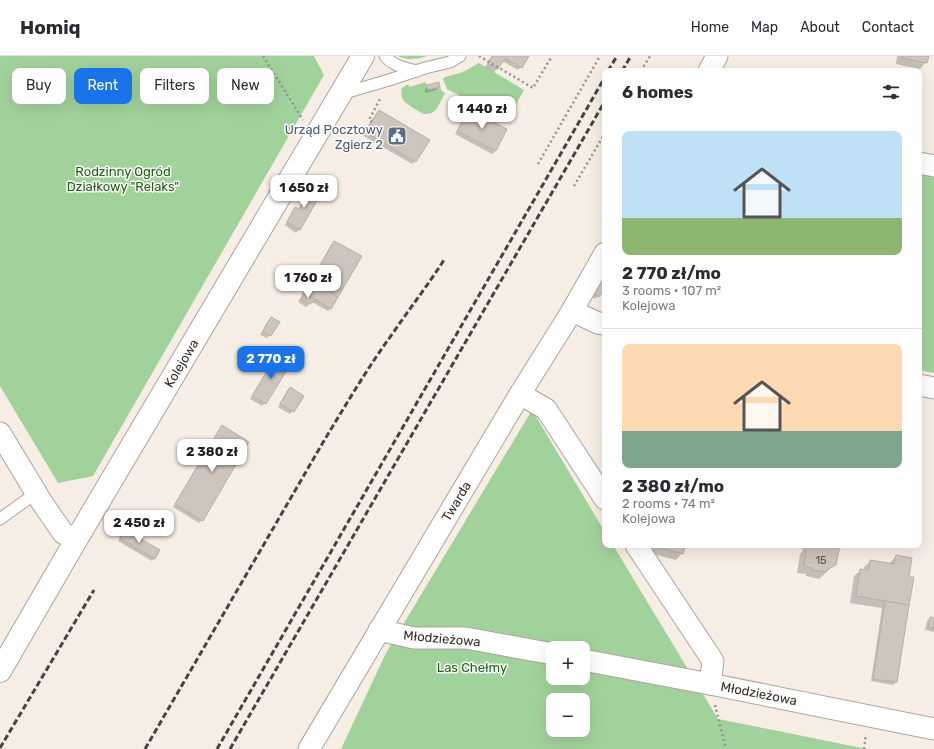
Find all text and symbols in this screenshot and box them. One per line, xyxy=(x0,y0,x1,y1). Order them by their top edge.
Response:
text: Homiq xyxy=(20,16,81,39)
text: Home xyxy=(691,19,729,36)
text: Map xyxy=(751,19,778,36)
text: About xyxy=(800,19,840,36)
text: Contact xyxy=(862,19,914,36)
chip: Buy xyxy=(12,68,66,104)
chip: Rent xyxy=(74,68,132,104)
chip: Filters xyxy=(140,68,209,104)
chip: New xyxy=(217,68,274,104)
icon: filters xyxy=(880,81,902,103)
text: 6 homes xyxy=(622,82,693,102)
pin: 1 440 zł xyxy=(441,96,523,130)
text: 1 440 zł xyxy=(457,101,507,116)
place label: Urząd Pocztowy Zgierz 2 xyxy=(285,122,383,153)
public building icon: Urząd Pocztowy Zgierz 2 xyxy=(386,125,408,147)
icon: home xyxy=(726,157,798,229)
park label: Rodzinny Ogród Działkowy "Relaks" xyxy=(67,164,179,194)
pin: 1 650 zł xyxy=(263,175,345,209)
text: 1 650 zł xyxy=(279,180,329,195)
text: 2 770 zł/mo xyxy=(622,263,721,283)
pin: 1 760 zł xyxy=(267,265,349,299)
text: 1 760 zł xyxy=(284,270,332,285)
text: 3 rooms · 107 m² xyxy=(622,283,721,298)
text: Kolejowa xyxy=(622,298,675,313)
street label: Kolejowa xyxy=(161,337,202,390)
pin: 2 770 zł xyxy=(230,346,312,380)
text: 2 770 zł xyxy=(246,351,296,366)
icon: home xyxy=(726,370,798,442)
pin: 2 380 zł xyxy=(171,439,253,473)
text: 2 380 zł xyxy=(186,444,238,459)
text: 2 380 zł/mo xyxy=(622,476,724,496)
street label: Twarda xyxy=(439,479,474,524)
text: 2 rooms · 74 m² xyxy=(622,496,715,511)
pin: 2 450 zł xyxy=(98,510,180,544)
text: Kolejowa xyxy=(622,511,675,526)
text: 2 450 zł xyxy=(113,515,165,530)
house number: 15 xyxy=(815,554,827,567)
street label: Młodzieżowa xyxy=(403,628,481,649)
map controls xyxy=(546,641,590,737)
button: + xyxy=(546,641,590,685)
park label: Las Chełmy xyxy=(437,660,507,675)
street label: Młodzieżowa xyxy=(719,679,798,708)
button: − xyxy=(546,693,590,737)

